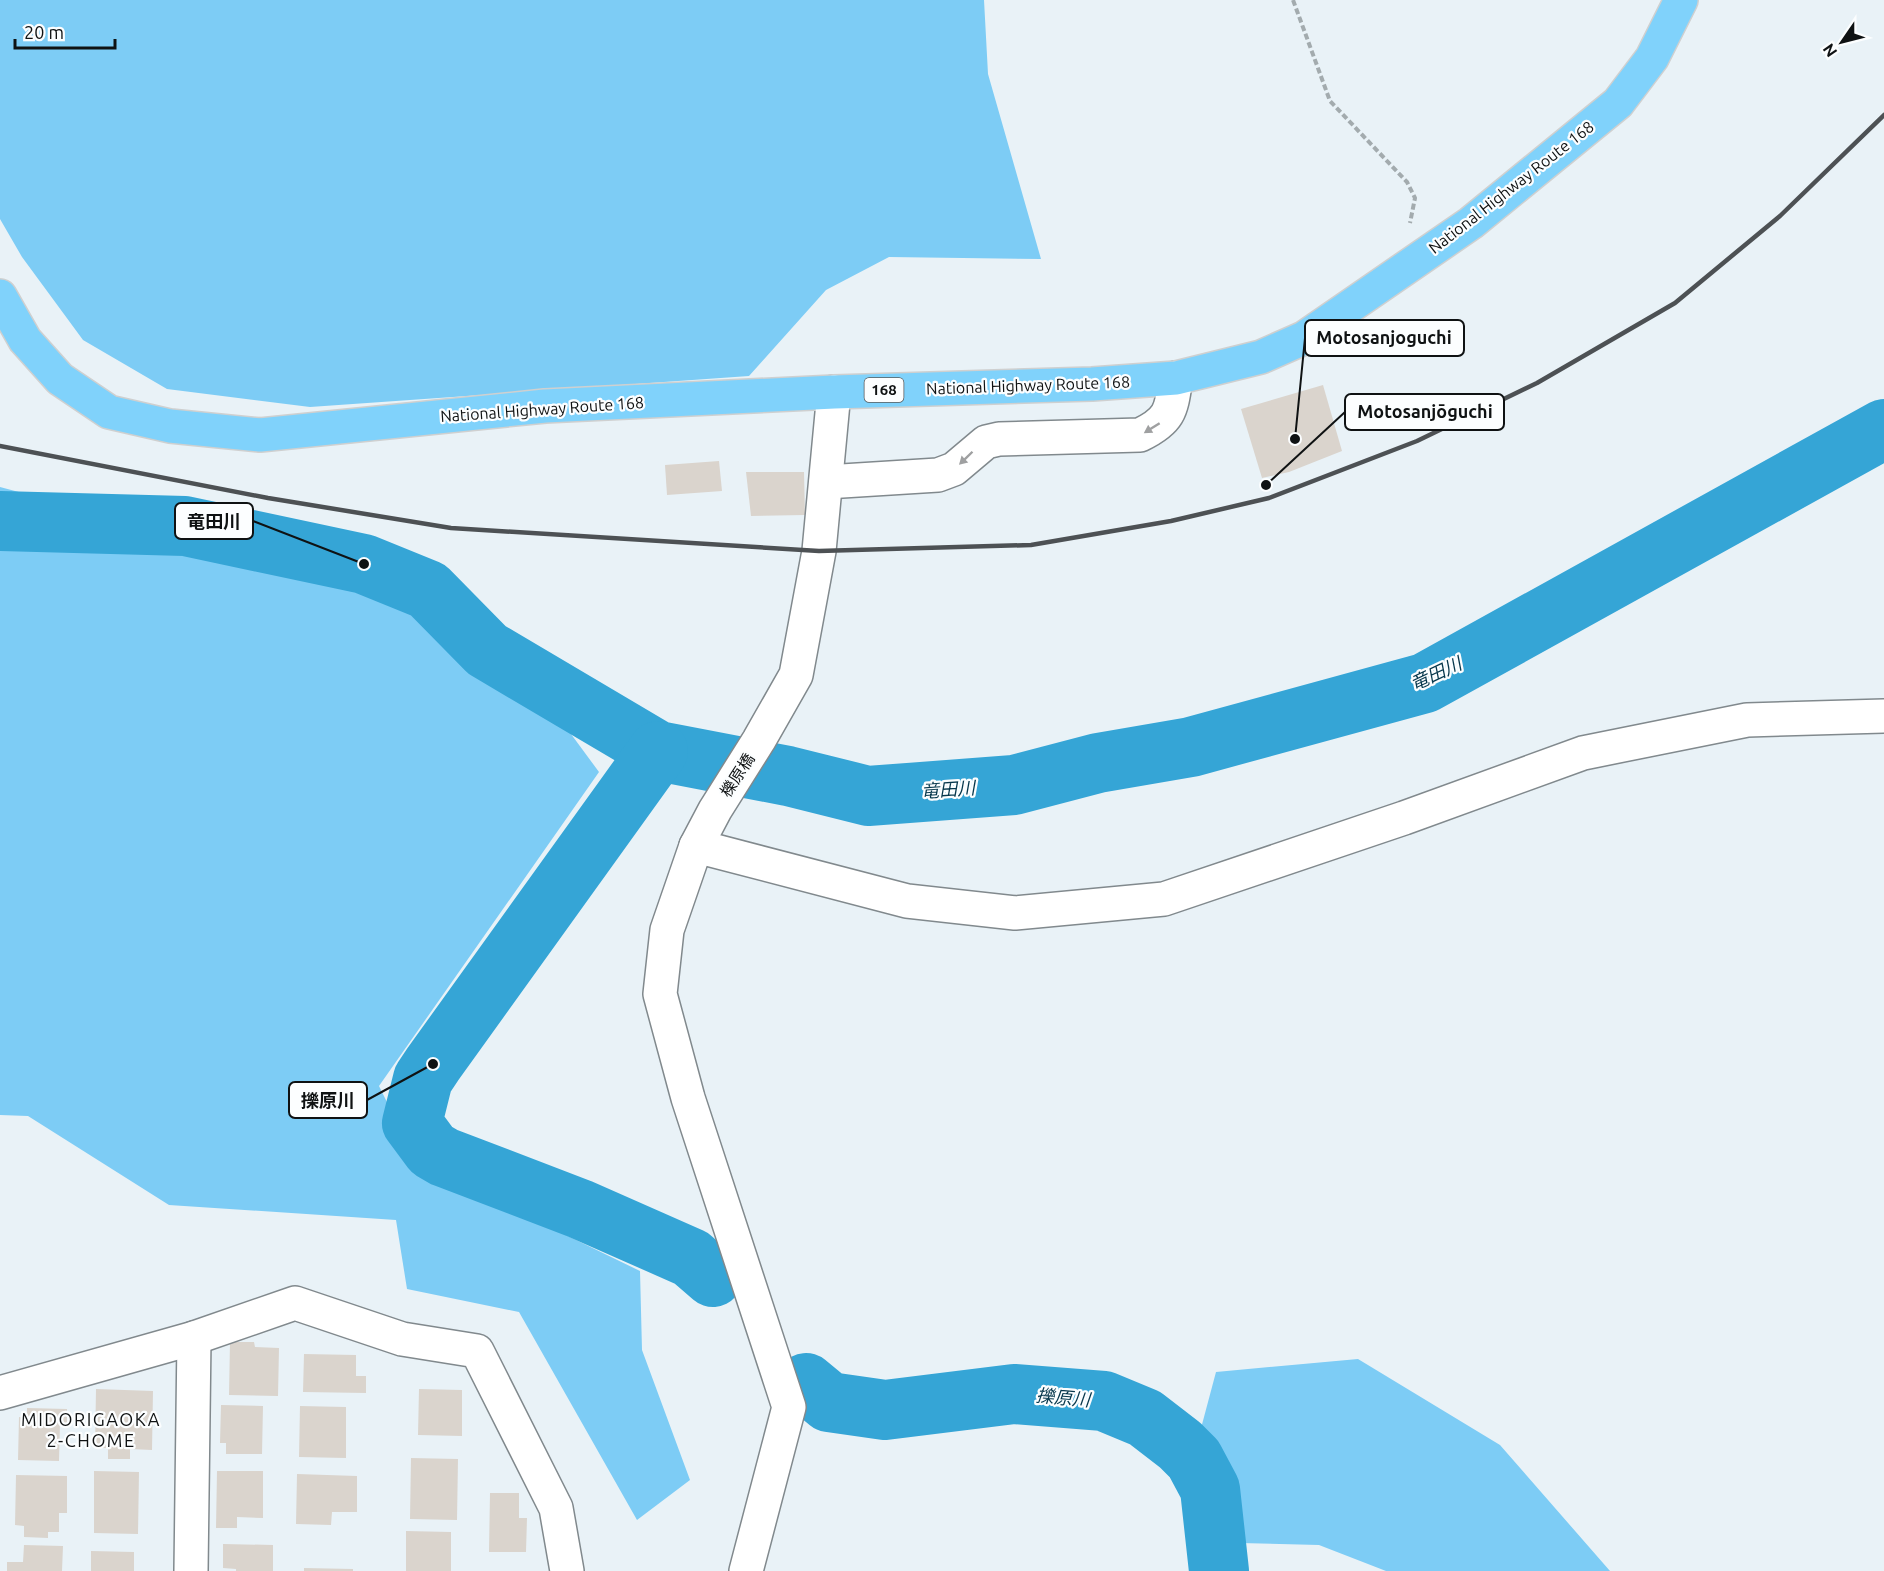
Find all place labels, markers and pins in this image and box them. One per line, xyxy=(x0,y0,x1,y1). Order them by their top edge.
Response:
callout: Motosanjoguchi xyxy=(1305,320,1464,356)
callout: Motosanjōguchi xyxy=(1345,394,1504,430)
callout: 竜田川 xyxy=(175,503,253,539)
callout: 擽原川 xyxy=(289,1082,367,1118)

